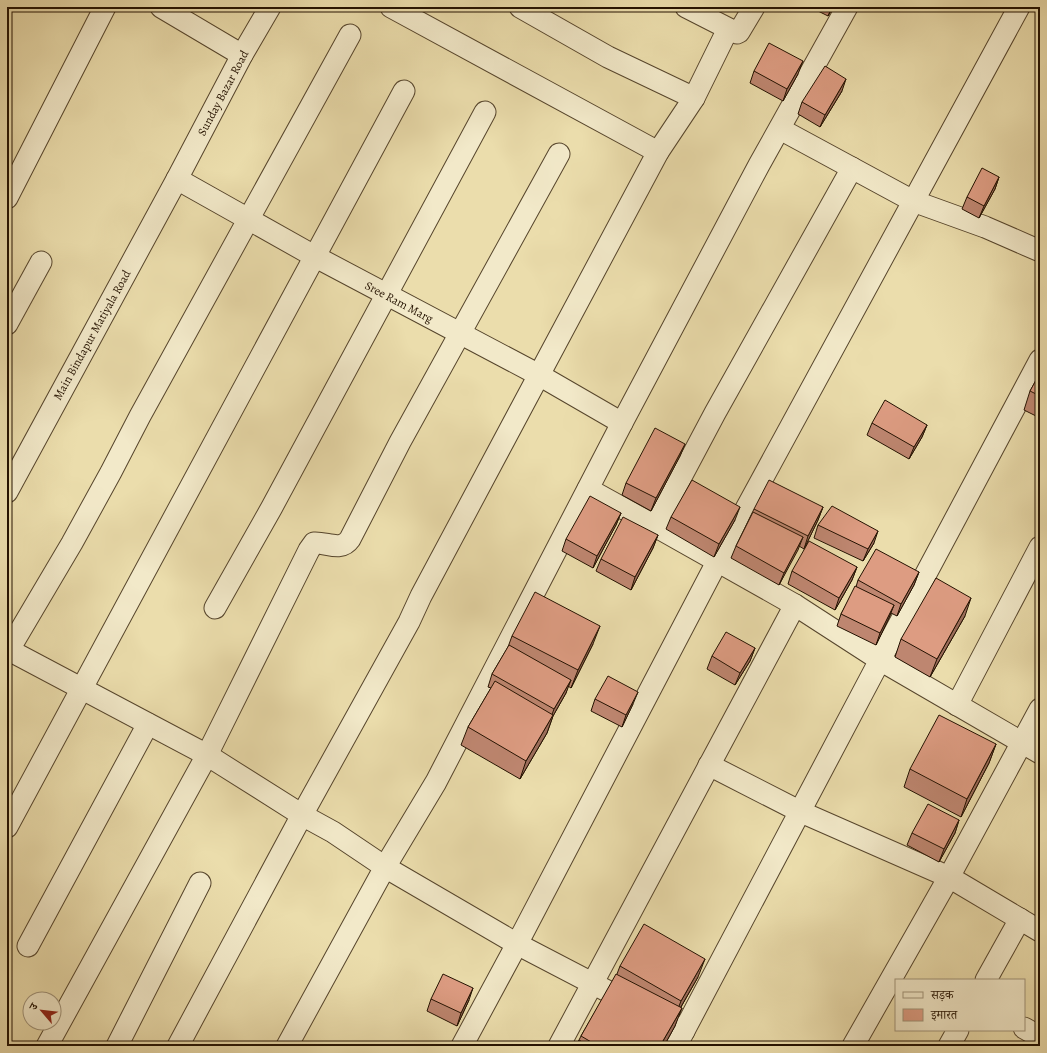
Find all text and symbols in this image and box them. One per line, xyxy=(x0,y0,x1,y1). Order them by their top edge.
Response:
street label: Sunday Bazar Road xyxy=(194,47,253,139)
street label: Main Bindapur Matiyala Road xyxy=(50,267,135,403)
street label: Sree Ram Marg xyxy=(362,277,436,327)
legend xyxy=(895,979,1025,1031)
text: सड़क xyxy=(930,987,955,1003)
north arrow xyxy=(22,991,62,1031)
text: उ xyxy=(25,999,42,1013)
text: इमारत xyxy=(930,1007,958,1023)

